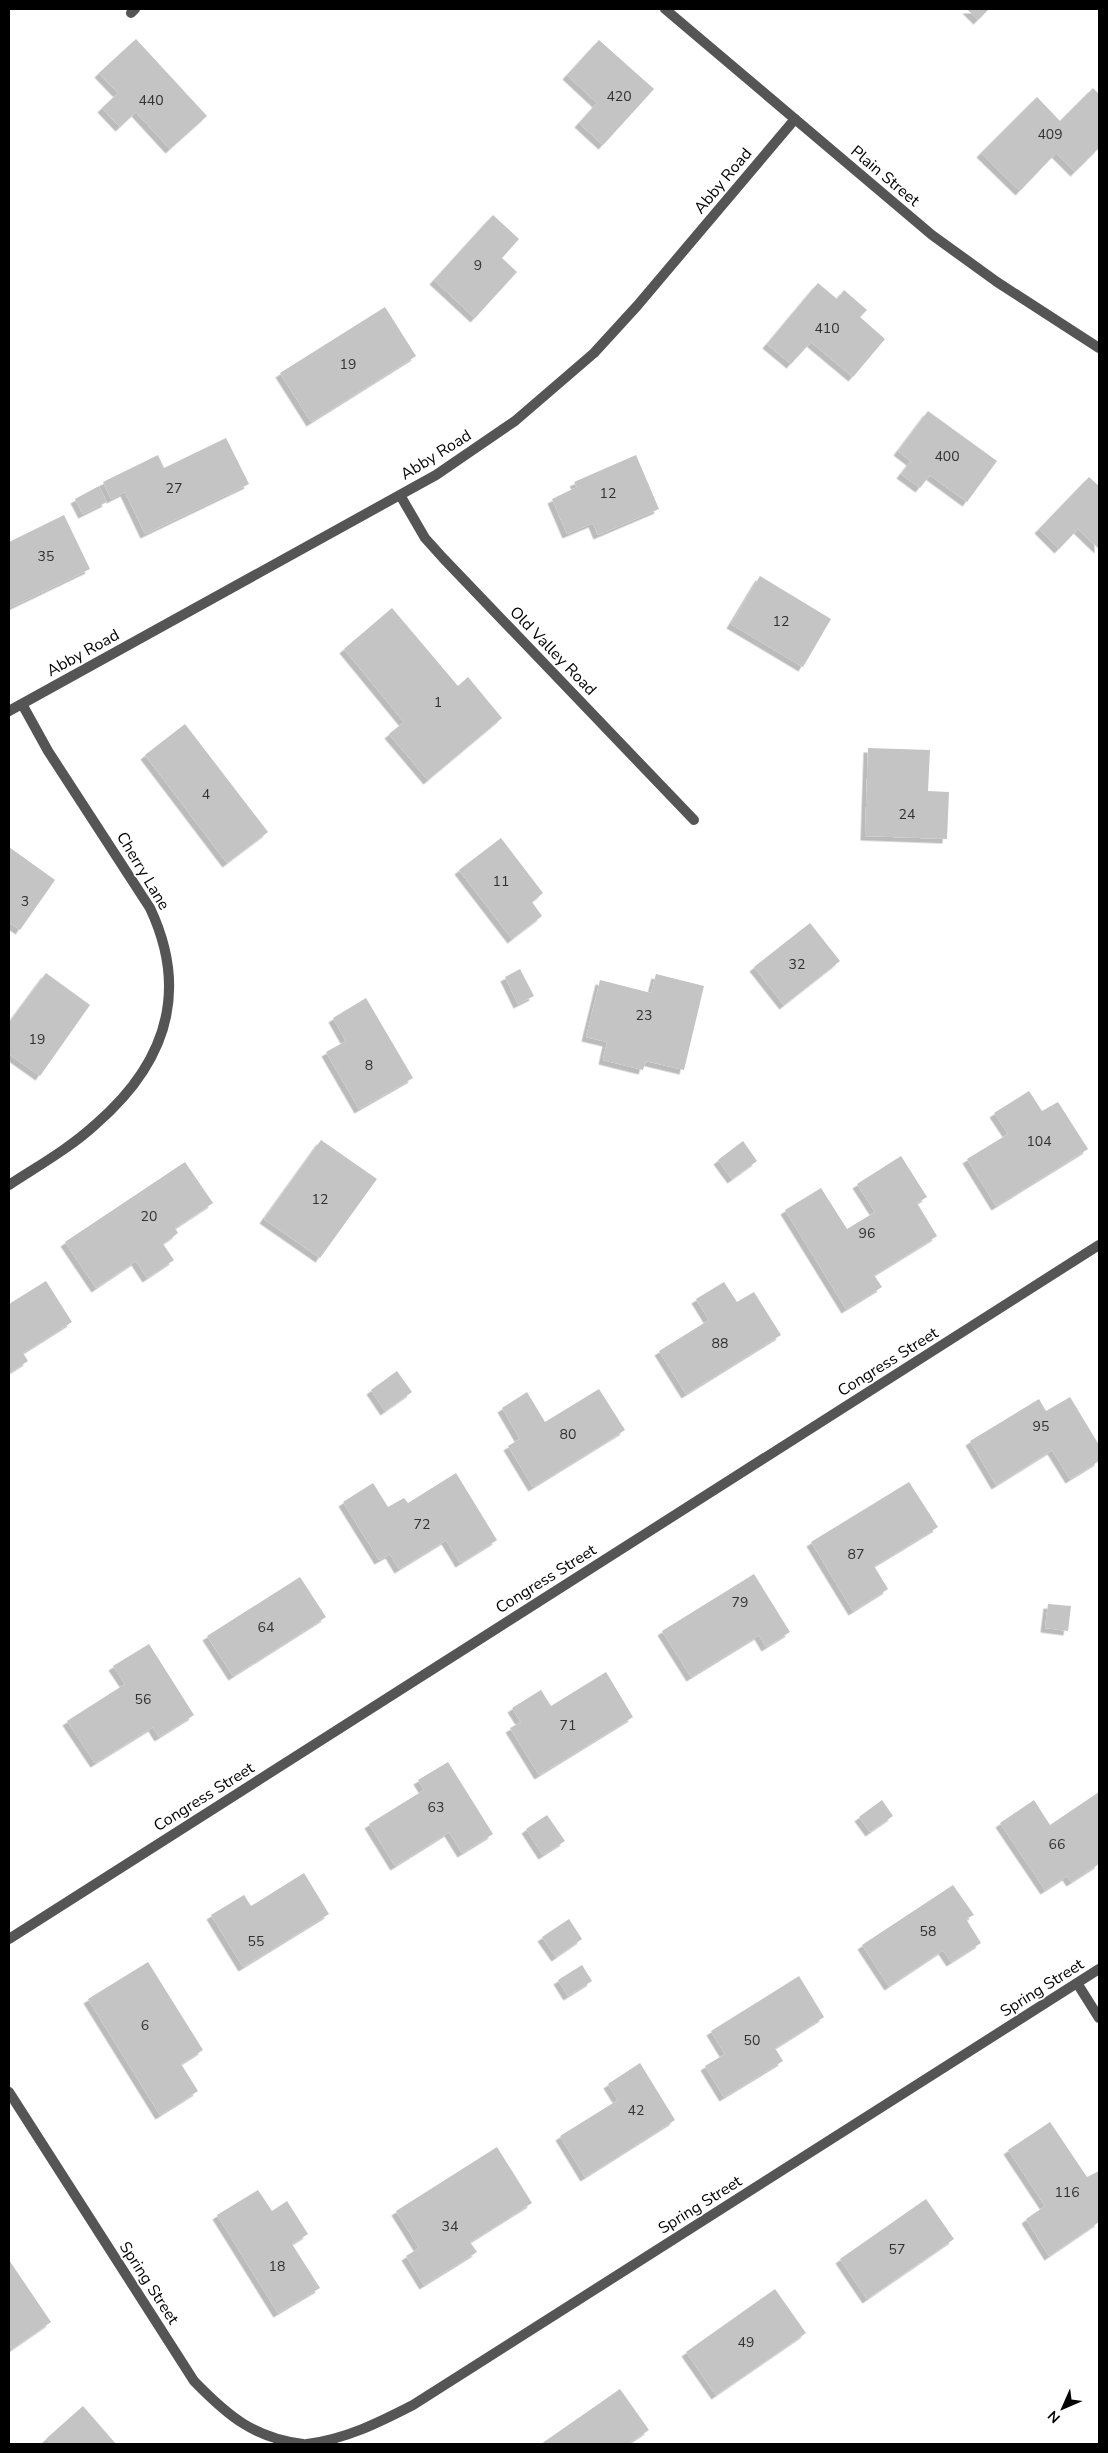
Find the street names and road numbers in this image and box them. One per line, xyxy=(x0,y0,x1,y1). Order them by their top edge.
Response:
street label: Plain Street xyxy=(846,141,925,212)
street label: Abby Road xyxy=(689,143,757,219)
street label: Abby Road xyxy=(396,425,476,485)
street label: Old Valley Road xyxy=(505,602,601,700)
street label: Abby Road xyxy=(43,624,123,682)
street label: Cherry Lane xyxy=(111,828,175,914)
street label: Congress Street xyxy=(833,1322,943,1402)
street label: Congress Street xyxy=(491,1539,601,1619)
street label: Congress Street xyxy=(149,1757,259,1837)
street label: Spring Street xyxy=(996,1953,1088,2022)
street label: Spring Street xyxy=(654,2170,746,2239)
street label: Spring Street xyxy=(114,2237,184,2329)

